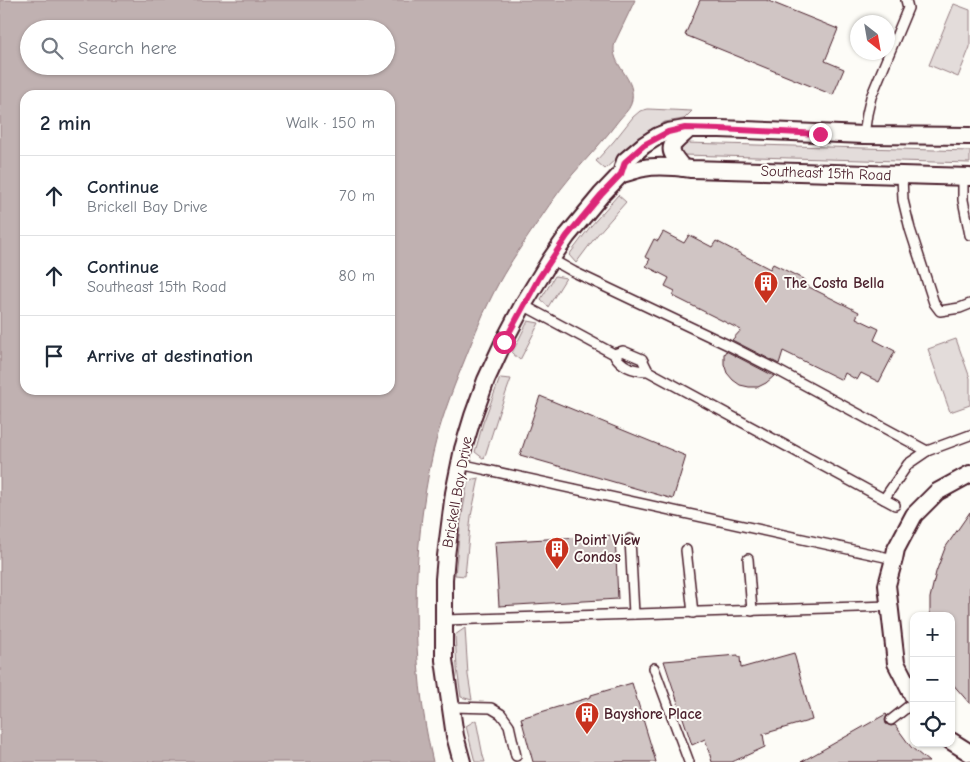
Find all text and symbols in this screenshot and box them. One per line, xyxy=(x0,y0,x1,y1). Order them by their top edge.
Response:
north arrow xyxy=(850,15,895,60)
search box xyxy=(20,20,395,75)
icon: search xyxy=(38,34,66,62)
text: Search here xyxy=(78,37,177,59)
text: 2 min xyxy=(40,111,91,135)
text: Walk · 150 m xyxy=(286,114,375,132)
route end xyxy=(809,123,832,146)
street label: Southeast 15th Road xyxy=(760,162,892,184)
text: Continue xyxy=(87,176,159,198)
icon: ahead xyxy=(40,182,68,210)
text: 70 m xyxy=(339,187,375,205)
text: Brickell Bay Drive xyxy=(87,198,208,216)
text: Continue xyxy=(87,256,159,278)
icon: ahead xyxy=(40,262,68,290)
text: 80 m xyxy=(338,267,375,285)
building icon: The Costa Bella xyxy=(753,270,779,304)
place label: The Costa Bella xyxy=(784,274,884,292)
text: Southeast 15th Road xyxy=(87,278,227,296)
route start xyxy=(493,331,516,354)
icon: arrive xyxy=(40,342,68,370)
text: Arrive at destination xyxy=(87,345,253,367)
street label: Brickell Bay Drive xyxy=(438,434,476,549)
place label: Point View Condos xyxy=(574,531,640,566)
building icon: Point View Condos xyxy=(544,536,570,570)
map controls xyxy=(910,612,955,747)
button: + xyxy=(910,612,955,657)
button: − xyxy=(910,657,955,702)
building icon: Bayshore Place xyxy=(574,701,600,735)
button: locate xyxy=(910,702,955,747)
place label: Bayshore Place xyxy=(604,705,702,723)

